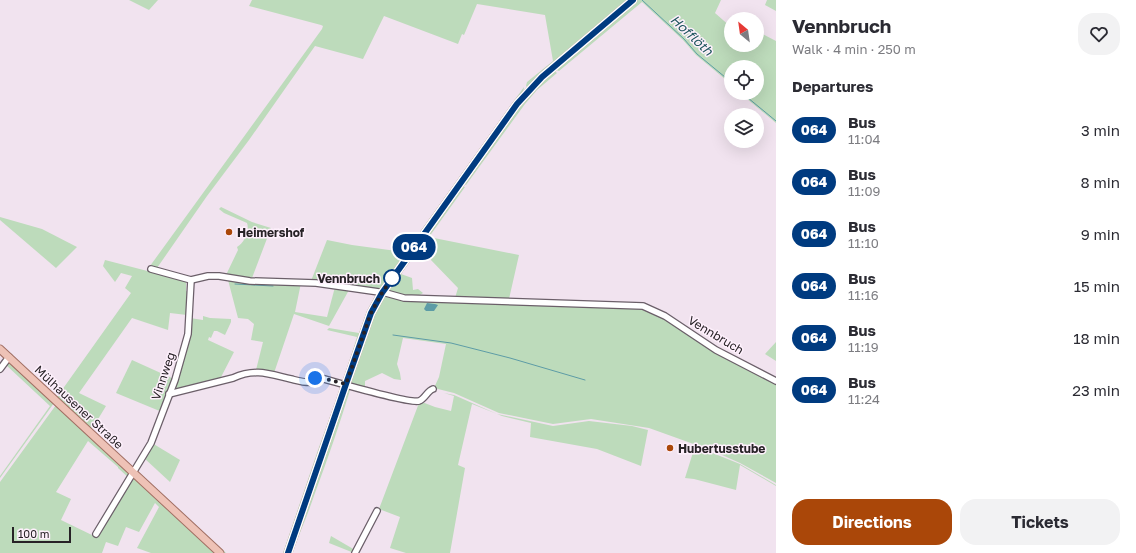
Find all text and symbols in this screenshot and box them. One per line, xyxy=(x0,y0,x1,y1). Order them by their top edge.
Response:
water label: Hofflöth xyxy=(667,11,717,59)
north arrow xyxy=(724,12,764,52)
map controls xyxy=(724,12,764,148)
button: heart xyxy=(1078,13,1120,55)
text: Vennbruch xyxy=(792,14,891,37)
text: Walk · 4 min · 250 m xyxy=(792,41,916,57)
button: locate xyxy=(724,60,764,100)
text: Departures xyxy=(792,77,873,95)
button: layers xyxy=(724,108,764,148)
text: Bus xyxy=(848,113,876,131)
text: 064 xyxy=(801,121,827,138)
text: 3 min xyxy=(1081,121,1120,139)
text: 11:04 xyxy=(848,131,881,147)
text: Bus xyxy=(848,165,876,183)
text: 064 xyxy=(801,173,827,190)
text: 8 min xyxy=(1081,173,1120,191)
text: 11:09 xyxy=(848,183,880,199)
text: Bus xyxy=(848,217,876,235)
place label: Heimershof xyxy=(237,225,305,240)
text: 064 xyxy=(801,225,827,242)
text: 9 min xyxy=(1081,225,1120,243)
marker: Heimershof xyxy=(224,227,234,237)
line badge: 064 xyxy=(391,234,437,260)
text: 11:10 xyxy=(848,235,879,251)
text: 064 xyxy=(401,238,427,255)
marker: Vennbruch xyxy=(383,269,401,287)
text: Bus xyxy=(848,269,876,287)
place label: Vennbruch xyxy=(317,271,380,286)
text: 064 xyxy=(801,277,827,294)
text: 15 min xyxy=(1074,277,1120,295)
text: 11:16 xyxy=(848,287,879,303)
street label: Vennbruch xyxy=(685,313,747,357)
text: Bus xyxy=(848,321,876,339)
text: 064 xyxy=(801,329,827,346)
text: 18 min xyxy=(1073,329,1120,347)
text: 11:19 xyxy=(848,339,879,355)
street label: Vinnweg xyxy=(148,350,178,402)
street label: Mülhausener Straße xyxy=(32,362,126,452)
your location xyxy=(305,368,325,388)
text: Bus xyxy=(848,373,876,391)
text: 064 xyxy=(801,381,827,398)
text: 23 min xyxy=(1072,381,1120,399)
text: 11:24 xyxy=(848,391,880,407)
place label: Hubertusstube xyxy=(678,441,765,456)
marker: Hubertusstube xyxy=(665,443,675,453)
button: Directions xyxy=(792,499,952,545)
button: Tickets xyxy=(960,499,1120,545)
scale bar xyxy=(12,525,71,544)
text: 100 m xyxy=(18,527,49,540)

